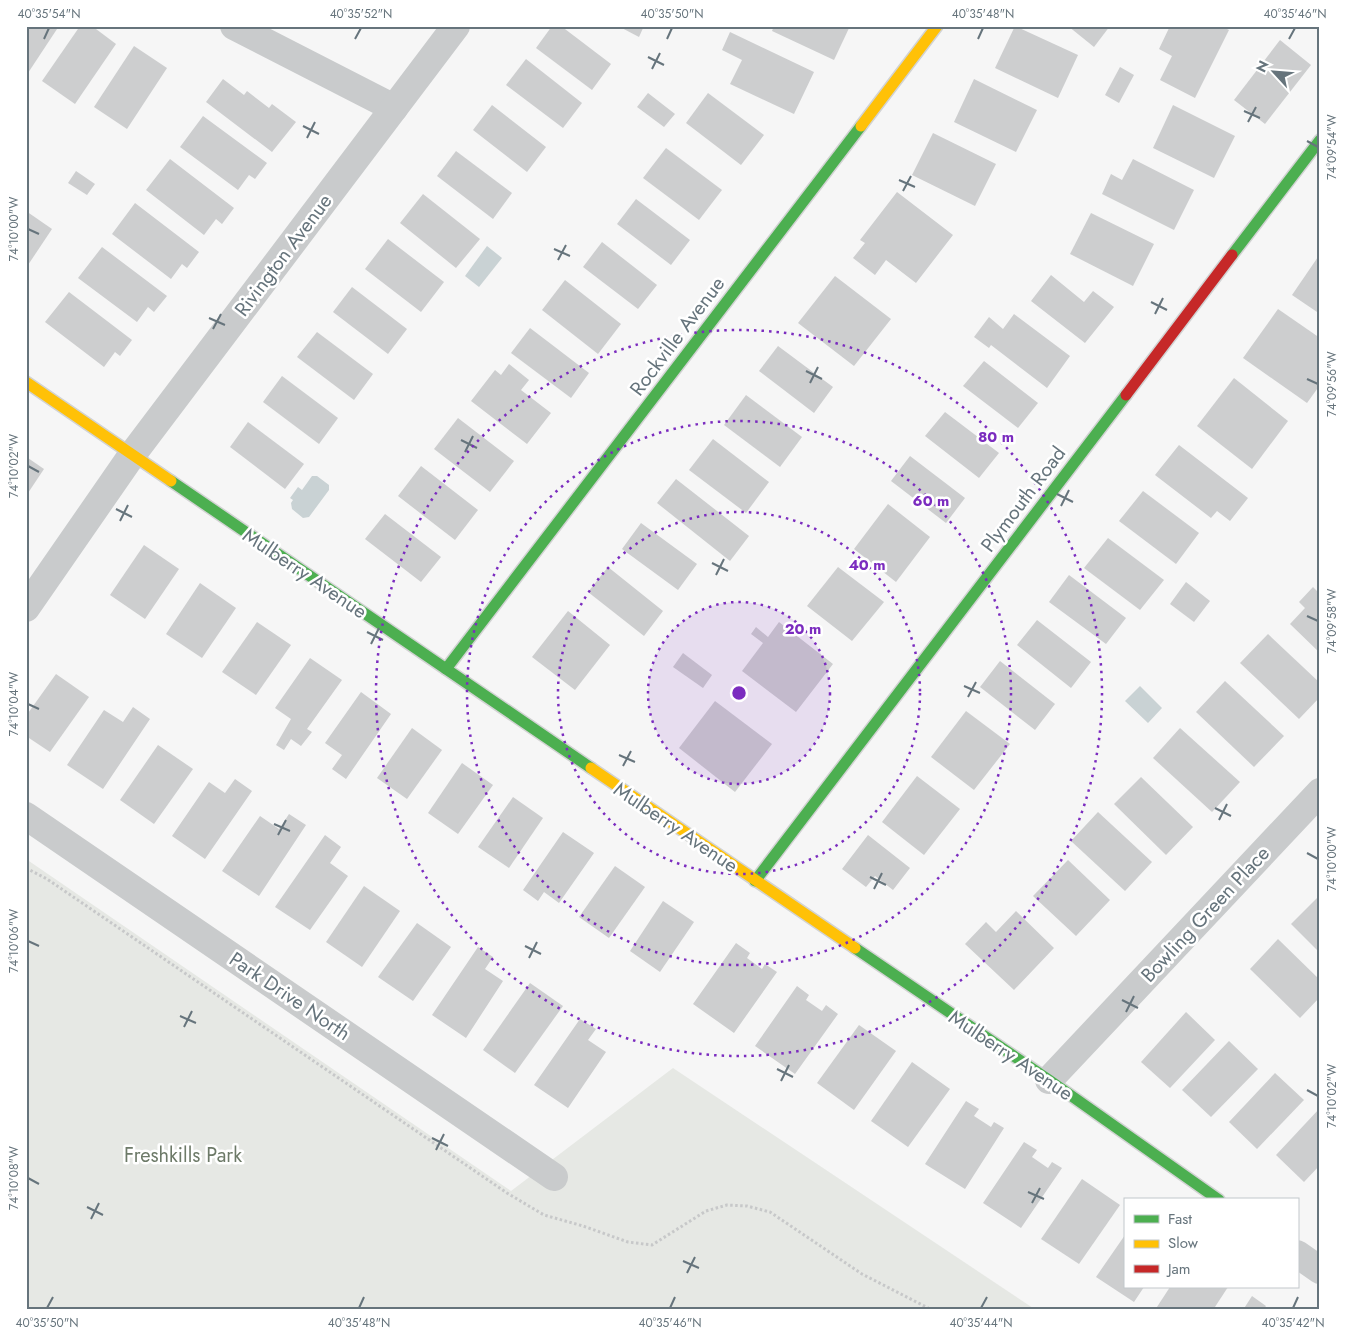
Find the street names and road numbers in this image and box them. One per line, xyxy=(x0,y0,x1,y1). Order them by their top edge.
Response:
street label: Rivington Avenue xyxy=(228,188,339,323)
street label: Rockville Avenue xyxy=(623,271,732,402)
street label: Plymouth Road xyxy=(974,440,1073,558)
street label: Mulberry Avenue xyxy=(237,521,373,626)
street label: Mulberry Avenue xyxy=(608,775,744,880)
street label: Bowling Green Place xyxy=(1134,840,1276,989)
street label: Park Drive North xyxy=(223,945,356,1048)
street label: Mulberry Avenue xyxy=(943,1003,1079,1108)

